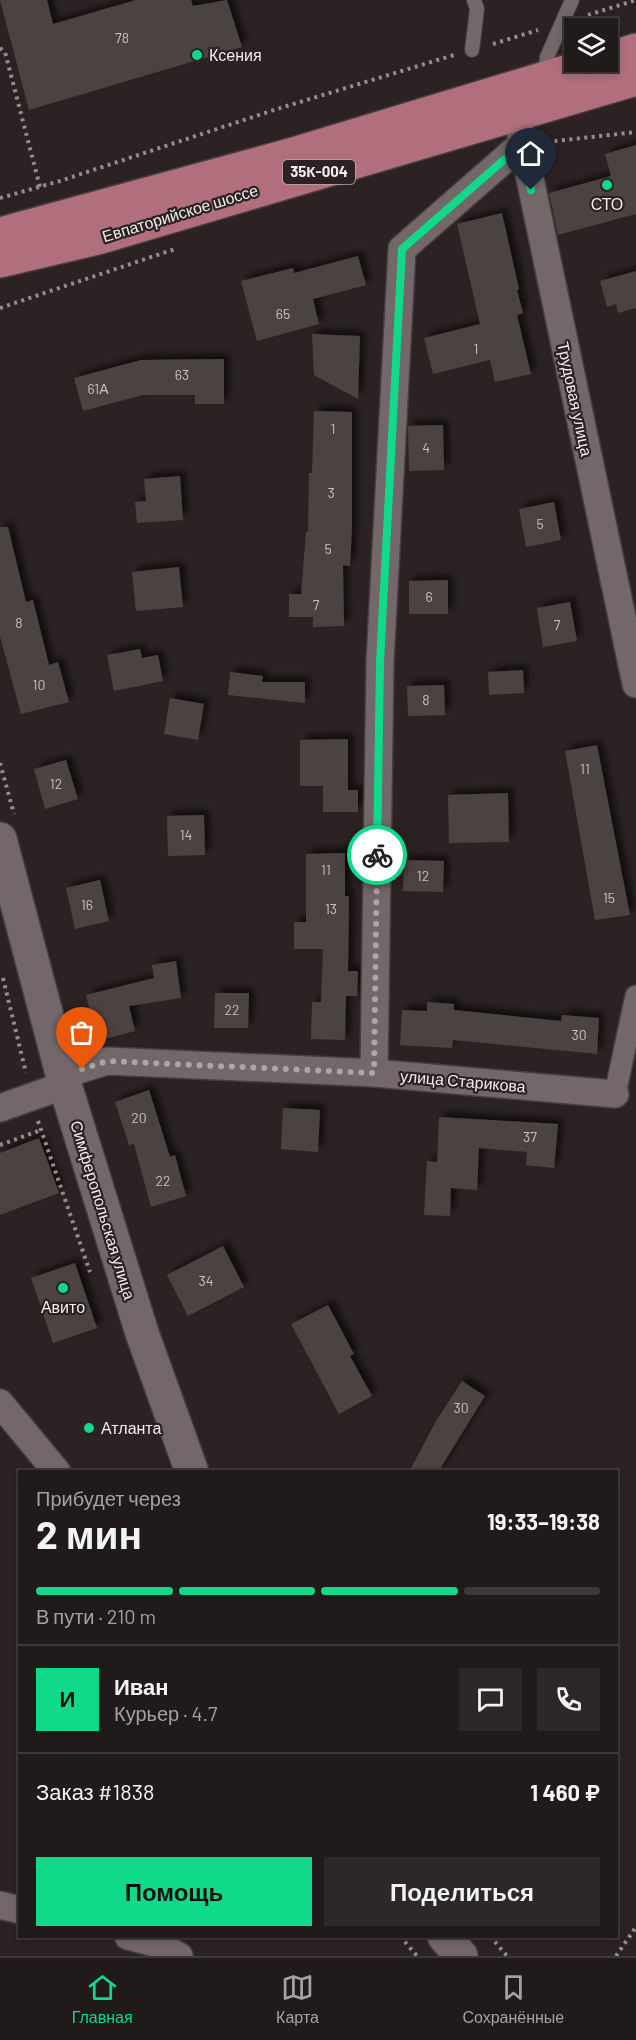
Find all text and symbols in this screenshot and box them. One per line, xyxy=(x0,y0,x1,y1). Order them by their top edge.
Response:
map controls xyxy=(564,18,618,72)
button: layers xyxy=(564,18,618,72)
house number: 78 xyxy=(115,29,129,46)
place label: Ксения xyxy=(209,45,262,64)
marker: Ксения xyxy=(190,48,204,62)
pin xyxy=(505,128,556,190)
icon: home xyxy=(514,137,547,170)
road number: 35К-004 xyxy=(283,160,355,184)
marker: СТО xyxy=(600,178,614,192)
street label: Евпаторийское шоссе xyxy=(100,180,260,245)
place label: СТО xyxy=(591,194,623,213)
house number: 65 xyxy=(276,305,290,322)
house number: 1 xyxy=(474,340,478,357)
street label: Трудовая улица xyxy=(554,340,597,458)
house number: 63 xyxy=(175,366,189,383)
house number: 61А xyxy=(87,380,109,397)
house number: 1 xyxy=(331,420,335,437)
house number: 4 xyxy=(422,439,430,456)
house number: 3 xyxy=(327,484,335,501)
house number: 5 xyxy=(536,515,544,532)
house number: 5 xyxy=(324,540,332,557)
house number: 6 xyxy=(425,588,433,605)
house number: 7 xyxy=(313,596,320,613)
house number: 8 xyxy=(15,614,23,631)
house number: 7 xyxy=(554,616,561,633)
house number: 10 xyxy=(33,676,45,693)
house number: 8 xyxy=(422,691,430,708)
house number: 11 xyxy=(580,760,590,777)
house number: 12 xyxy=(50,775,62,792)
courier xyxy=(347,825,407,885)
house number: 14 xyxy=(180,826,192,843)
icon: bike xyxy=(361,839,394,872)
house number: 11 xyxy=(321,861,331,878)
house number: 12 xyxy=(417,867,429,884)
house number: 15 xyxy=(603,889,615,906)
house number: 16 xyxy=(81,896,93,913)
house number: 13 xyxy=(325,900,337,917)
house number: 22 xyxy=(224,1001,240,1018)
pin xyxy=(56,1007,107,1069)
icon: bag xyxy=(65,1016,98,1049)
house number: 30 xyxy=(571,1026,587,1043)
street label: улица Старикова xyxy=(399,1066,527,1095)
house number: 20 xyxy=(131,1109,147,1126)
street label: Симферопольская улица xyxy=(67,1118,140,1302)
house number: 37 xyxy=(523,1128,537,1145)
house number: 22 xyxy=(155,1172,171,1189)
house number: 34 xyxy=(199,1272,213,1289)
marker: Авито xyxy=(56,1281,70,1295)
place label: Авито xyxy=(41,1297,85,1316)
house number: 30 xyxy=(453,1399,469,1416)
place label: Атланта xyxy=(101,1418,162,1437)
marker: Атланта xyxy=(82,1421,96,1435)
text: Прибудет через xyxy=(36,1486,181,1510)
text: 19:33–19:38 xyxy=(487,1508,600,1534)
text: 2 мин xyxy=(36,1510,142,1557)
text: В пути · 210 m xyxy=(36,1604,156,1628)
button: chat xyxy=(459,1668,522,1731)
button: phone xyxy=(537,1668,600,1731)
text: Иван xyxy=(114,1673,169,1699)
text: И xyxy=(60,1685,75,1711)
text: Курьер · 4.7 xyxy=(114,1701,217,1725)
text: Заказ #1838 xyxy=(36,1778,155,1804)
text: 1 460 ₽ xyxy=(530,1779,600,1805)
button: Помощь xyxy=(36,1857,312,1926)
button: Поделиться xyxy=(324,1857,600,1926)
tab: Главная xyxy=(72,1971,133,2027)
tab: Карта xyxy=(276,1971,319,2027)
tab: Сохранённые xyxy=(462,1971,564,2027)

